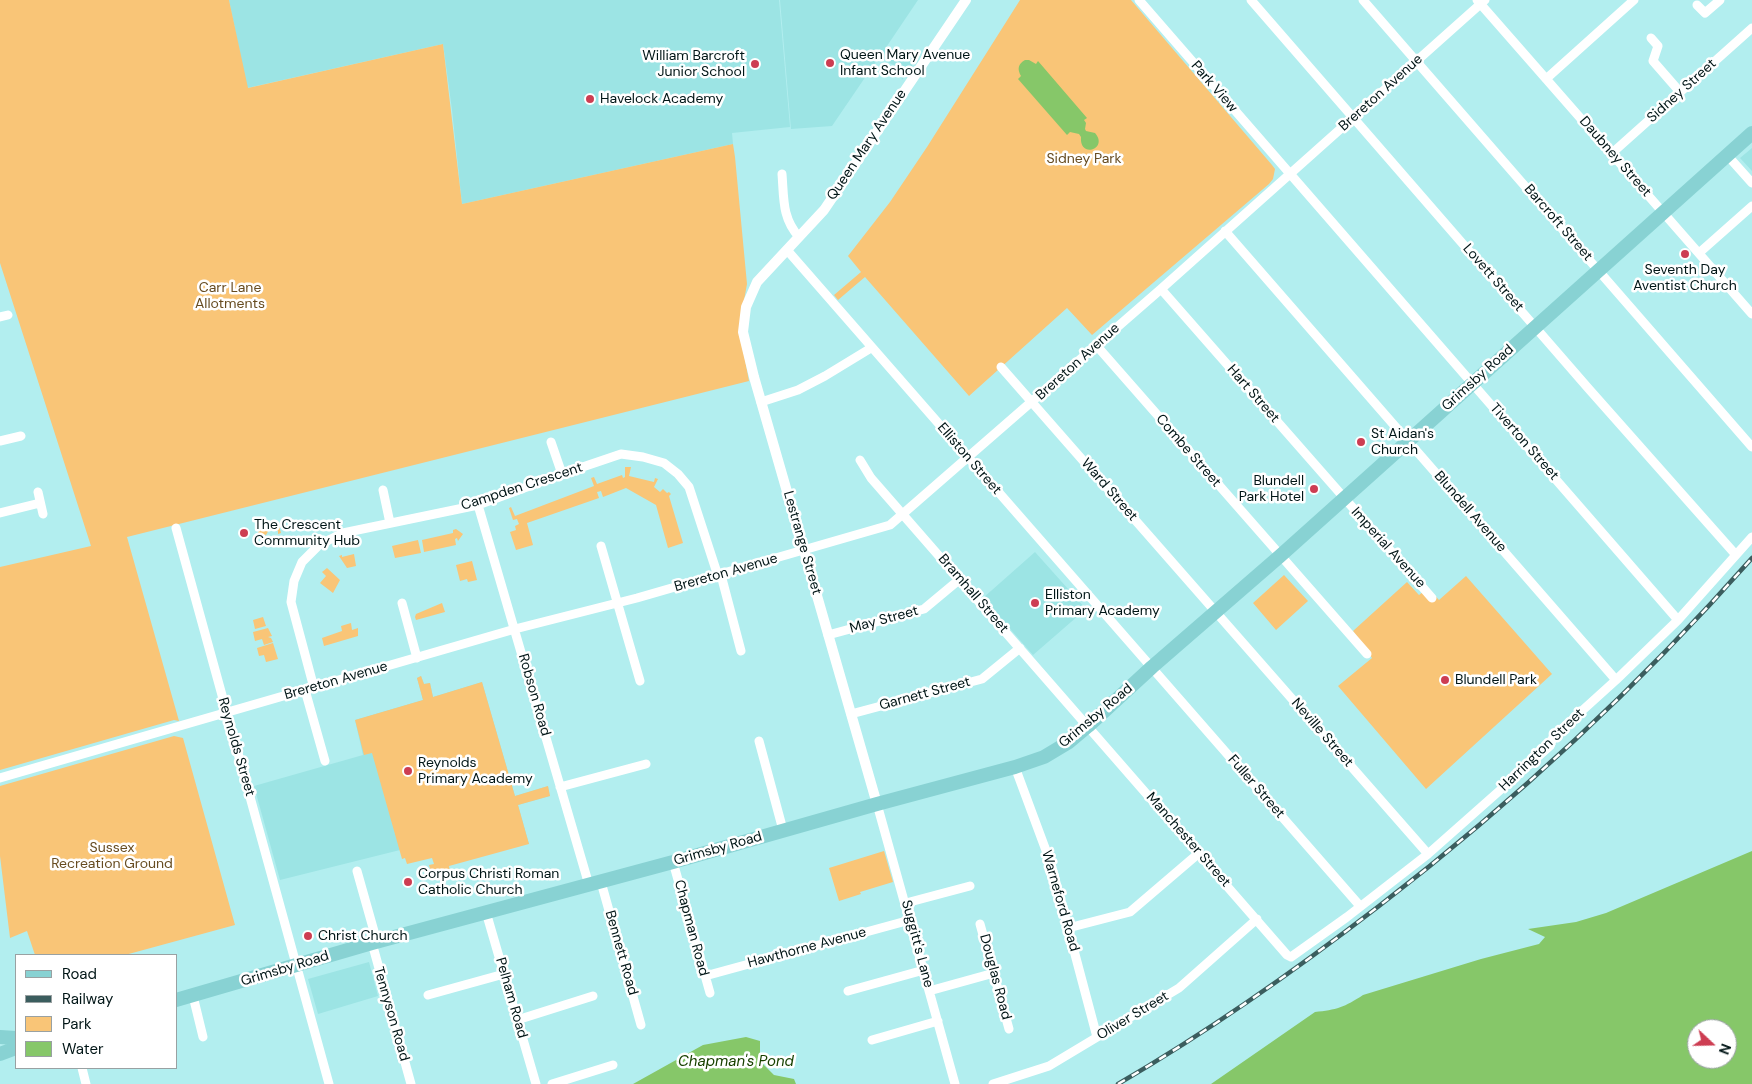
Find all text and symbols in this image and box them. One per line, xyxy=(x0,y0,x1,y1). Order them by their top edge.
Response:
place label: Queen Mary Avenue Infant School xyxy=(840,47,970,80)
place label: William Barcroft Junior School xyxy=(642,48,745,80)
street label: Brereton Avenue xyxy=(1336,51,1426,135)
street label: Sidney Street xyxy=(1644,56,1720,126)
marker: Queen Mary Avenue Infant School xyxy=(824,57,836,69)
marker: William Barcroft Junior School xyxy=(749,58,761,70)
street label: Park View xyxy=(1187,58,1241,116)
street label: Queen Mary Avenue xyxy=(824,86,910,204)
place label: Havelock Academy xyxy=(600,91,723,107)
marker: Havelock Academy xyxy=(584,93,596,105)
street label: Daubney Street xyxy=(1576,113,1654,201)
park label: Sidney Park xyxy=(1046,151,1122,167)
street label: Barcroft Street xyxy=(1520,181,1596,265)
street label: Lovett Street xyxy=(1459,241,1527,315)
marker: Seventh Day Aventist Church xyxy=(1679,248,1691,260)
place label: Seventh Day Aventist Church xyxy=(1633,262,1737,294)
park label: Carr Lane Allotments xyxy=(195,280,265,312)
street label: Brereton Avenue xyxy=(1033,320,1123,404)
street label: Grimsby Road xyxy=(1439,341,1517,415)
street label: Hart Street xyxy=(1223,362,1283,426)
street label: Tiverton Street xyxy=(1486,400,1562,484)
street label: Combe Street xyxy=(1152,411,1224,491)
street label: Elliston Street xyxy=(933,420,1005,498)
place label: St Aidan's Church xyxy=(1371,426,1434,458)
marker: St Aidan's Church xyxy=(1355,436,1367,448)
street label: Ward Street xyxy=(1077,455,1141,525)
street label: Campden Crescent xyxy=(459,459,585,515)
street label: Blundell Avenue xyxy=(1430,468,1510,556)
place label: Blundell Park Hotel xyxy=(1239,473,1304,506)
marker: Blundell Park Hotel xyxy=(1308,483,1320,495)
street label: Lestrange Street xyxy=(779,489,825,597)
street label: Imperial Avenue xyxy=(1347,504,1429,592)
place label: The Crescent Community Hub xyxy=(254,517,360,550)
marker: The Crescent Community Hub xyxy=(238,527,250,539)
street label: Brereton Avenue xyxy=(672,550,780,596)
street label: Bramhall Street xyxy=(934,551,1012,637)
place label: Elliston Primary Academy xyxy=(1045,587,1160,620)
marker: Elliston Primary Academy xyxy=(1029,597,1041,609)
street label: May Street xyxy=(848,603,920,637)
street label: Robson Road xyxy=(514,652,554,738)
street label: Brereton Avenue xyxy=(282,658,390,704)
place label: Blundell Park xyxy=(1455,672,1537,688)
street label: Garnett Street xyxy=(878,674,972,714)
marker: Blundell Park xyxy=(1439,674,1451,686)
street label: Grimsby Road xyxy=(1056,680,1136,752)
street label: Neville Street xyxy=(1288,695,1356,771)
street label: Reynolds Street xyxy=(214,696,258,798)
street label: Harrington Street xyxy=(1496,705,1588,795)
street label: Fuller Street xyxy=(1224,752,1288,822)
place label: Reynolds Primary Academy xyxy=(418,755,533,788)
marker: Reynolds Primary Academy xyxy=(402,765,414,777)
street label: Manchester Street xyxy=(1142,789,1234,891)
street label: Grimsby Road xyxy=(672,828,764,870)
park label: Sussex Recreation Ground xyxy=(51,840,173,872)
street label: Warneford Road xyxy=(1038,848,1082,954)
place label: Corpus Christi Roman Catholic Church xyxy=(418,866,559,899)
marker: Corpus Christi Roman Catholic Church xyxy=(402,876,414,888)
street label: Chapman Road xyxy=(670,878,712,978)
street label: Suggitt's Lane xyxy=(897,898,937,990)
street label: Bennett Road xyxy=(601,909,641,997)
street label: Hawthorne Avenue xyxy=(746,924,868,972)
place label: Christ Church xyxy=(318,928,408,944)
marker: Christ Church xyxy=(302,930,314,942)
street label: Douglas Road xyxy=(976,932,1014,1022)
street label: Grimsby Road xyxy=(239,948,331,990)
legend xyxy=(15,954,178,1069)
street label: Pelham Road xyxy=(491,956,531,1040)
text: Road xyxy=(62,964,97,984)
street label: Tennyson Road xyxy=(369,965,413,1063)
street label: Oliver Street xyxy=(1094,988,1172,1044)
text: Railway xyxy=(62,989,113,1009)
text: Park xyxy=(62,1014,92,1034)
north arrow xyxy=(1687,1019,1737,1069)
text: Water xyxy=(62,1039,103,1059)
text: N xyxy=(1715,1041,1735,1057)
water label: Chapman's Pond xyxy=(678,1053,794,1071)

